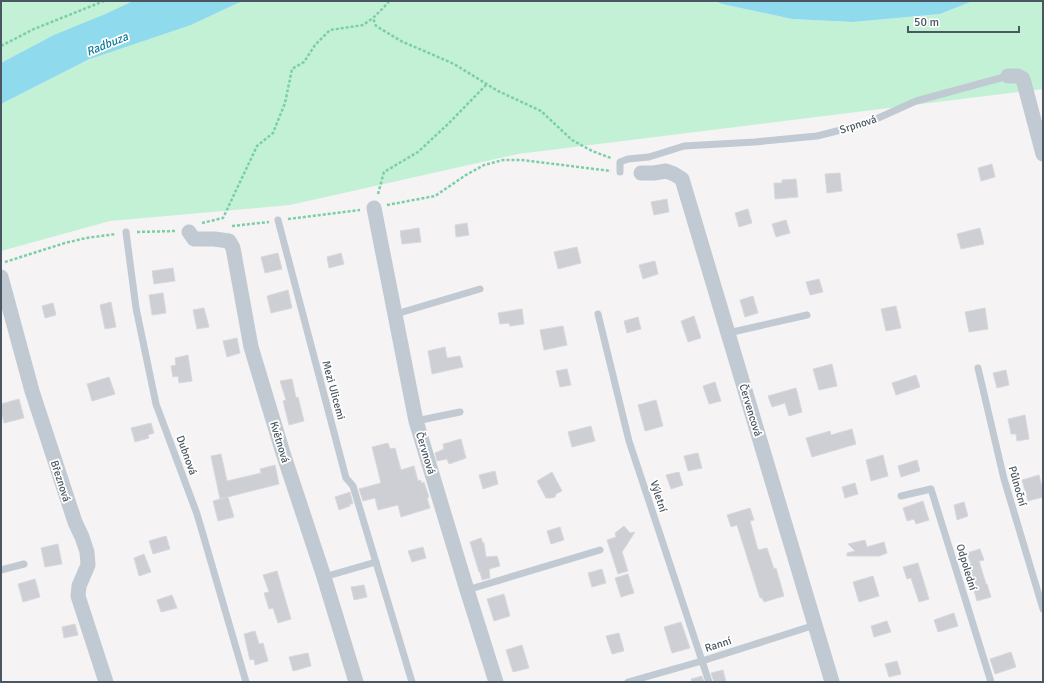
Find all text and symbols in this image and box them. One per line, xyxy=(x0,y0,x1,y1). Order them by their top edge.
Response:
scale bar xyxy=(908,8,1019,34)
text: 50 m xyxy=(914,15,939,30)
water label: Radbuza xyxy=(84,29,131,60)
street label: Srpnová xyxy=(838,112,879,137)
street label: Mezi Ulicemi xyxy=(319,359,348,421)
street label: Červencová xyxy=(736,382,766,438)
street label: Květnová xyxy=(267,420,292,465)
street label: Červnová xyxy=(413,430,439,476)
street label: Dubnová xyxy=(173,434,200,477)
street label: Březnová xyxy=(48,459,73,504)
street label: Půlnoční xyxy=(1006,465,1029,508)
street label: Výletní xyxy=(647,479,670,514)
street label: Odpolední xyxy=(953,542,980,592)
street label: Ranní xyxy=(703,634,733,655)

